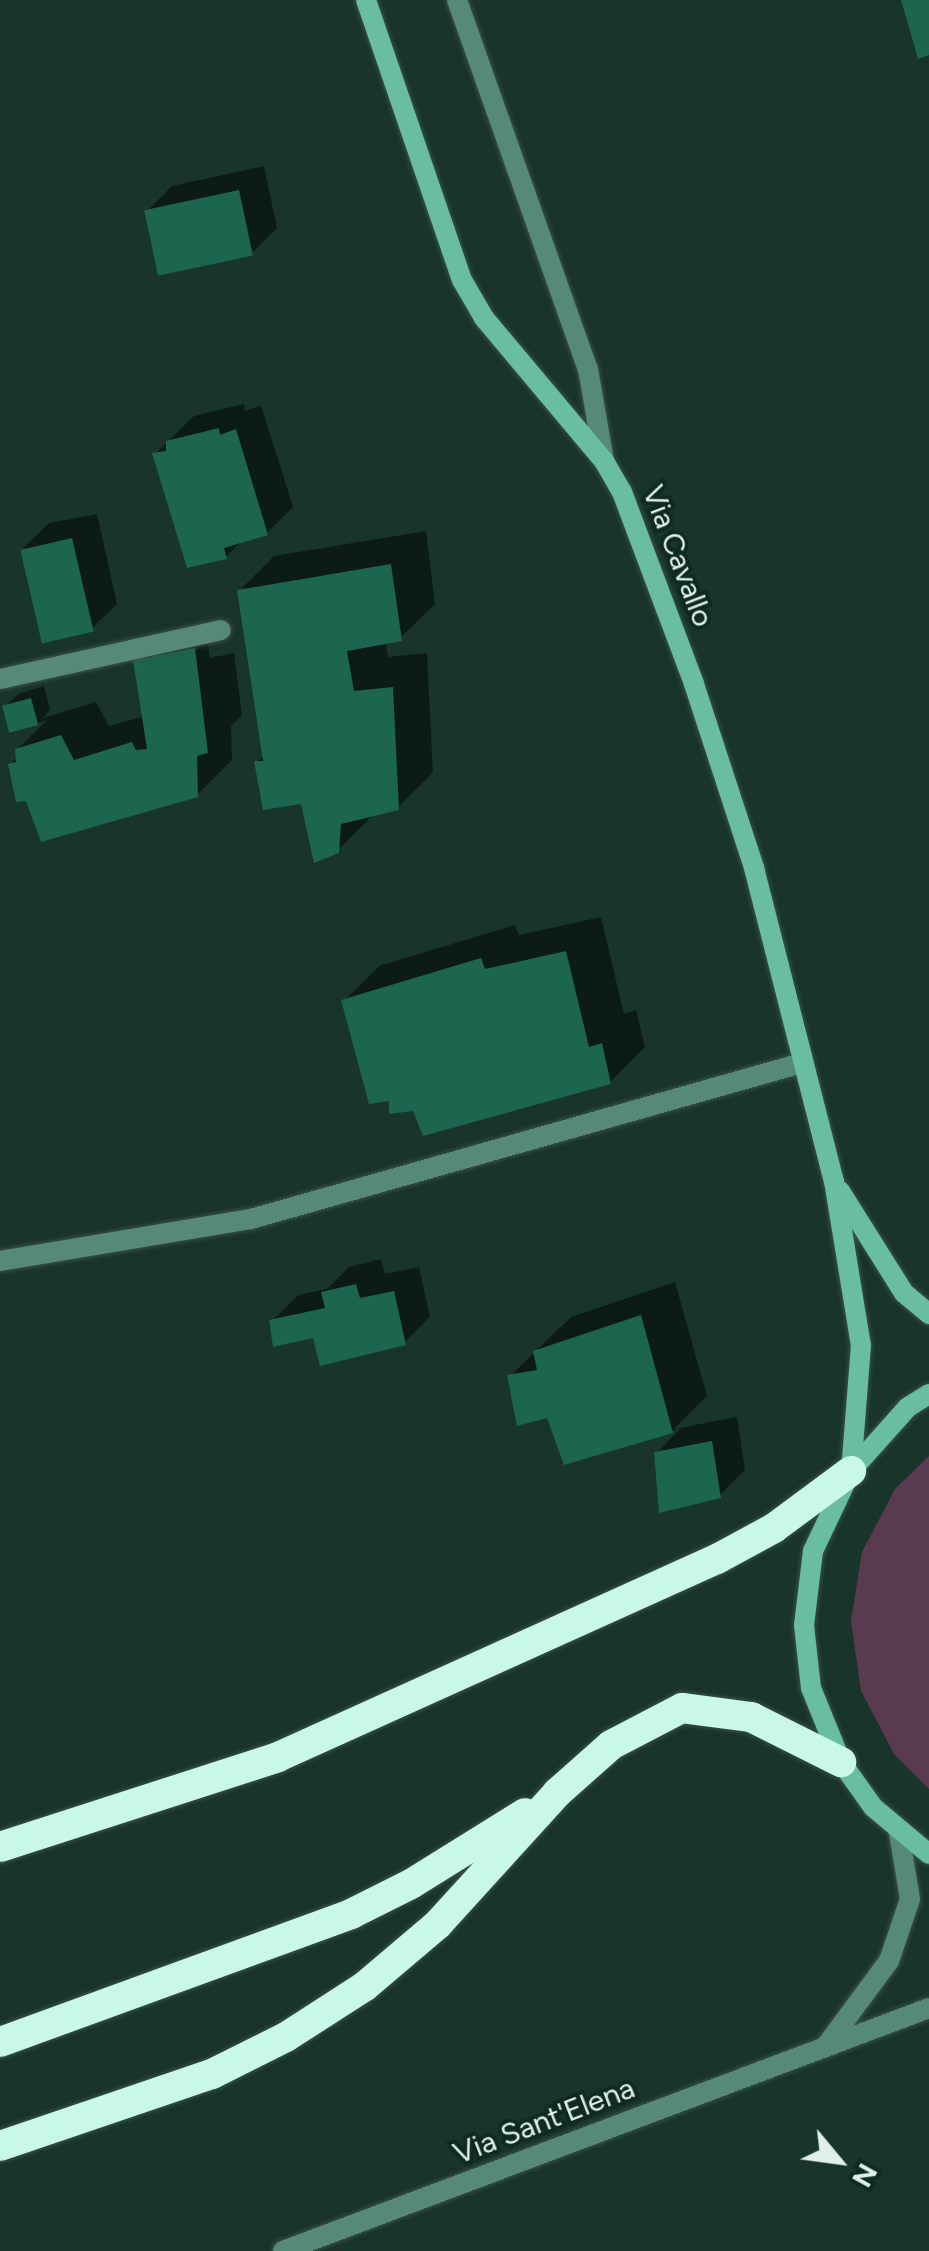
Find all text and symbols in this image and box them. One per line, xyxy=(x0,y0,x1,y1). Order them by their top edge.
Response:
street label: Via Cavallo xyxy=(635,480,721,632)
street label: Via Sant'Elena xyxy=(448,2070,640,2172)
north arrow xyxy=(789,2111,889,2211)
text: N xyxy=(845,2158,885,2193)

